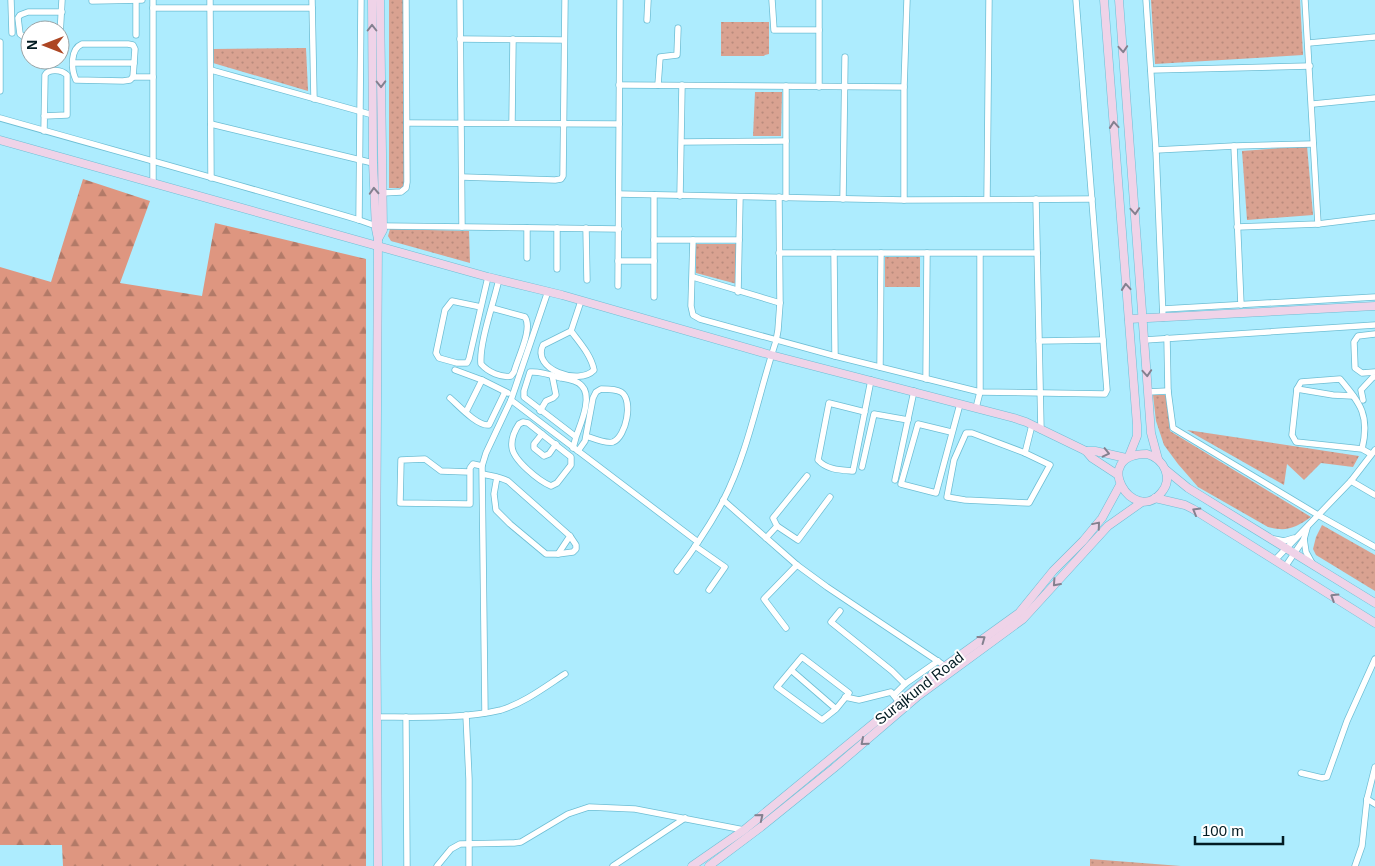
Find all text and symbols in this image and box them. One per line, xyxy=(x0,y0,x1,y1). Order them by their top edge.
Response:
north arrow xyxy=(20,20,70,70)
one-way arrow xyxy=(367,24,377,32)
text: N xyxy=(24,40,40,50)
one-way arrow xyxy=(1117,45,1128,53)
one-way arrow xyxy=(376,80,386,88)
one-way arrow xyxy=(1108,120,1119,128)
one-way arrow xyxy=(369,186,380,194)
one-way arrow xyxy=(1130,207,1141,215)
one-way arrow xyxy=(1121,282,1132,290)
one-way arrow xyxy=(1142,369,1153,377)
one-way arrow xyxy=(1102,447,1111,458)
one-way arrow xyxy=(1192,508,1201,518)
one-way arrow xyxy=(1091,522,1099,531)
one-way arrow xyxy=(1053,577,1062,586)
one-way arrow xyxy=(1330,594,1340,603)
one-way arrow xyxy=(976,636,986,645)
street label: Surajkund Road xyxy=(871,648,967,728)
one-way arrow xyxy=(861,736,870,745)
one-way arrow xyxy=(754,814,763,823)
scale bar xyxy=(1195,814,1282,846)
text: 100 m xyxy=(1202,822,1244,839)

